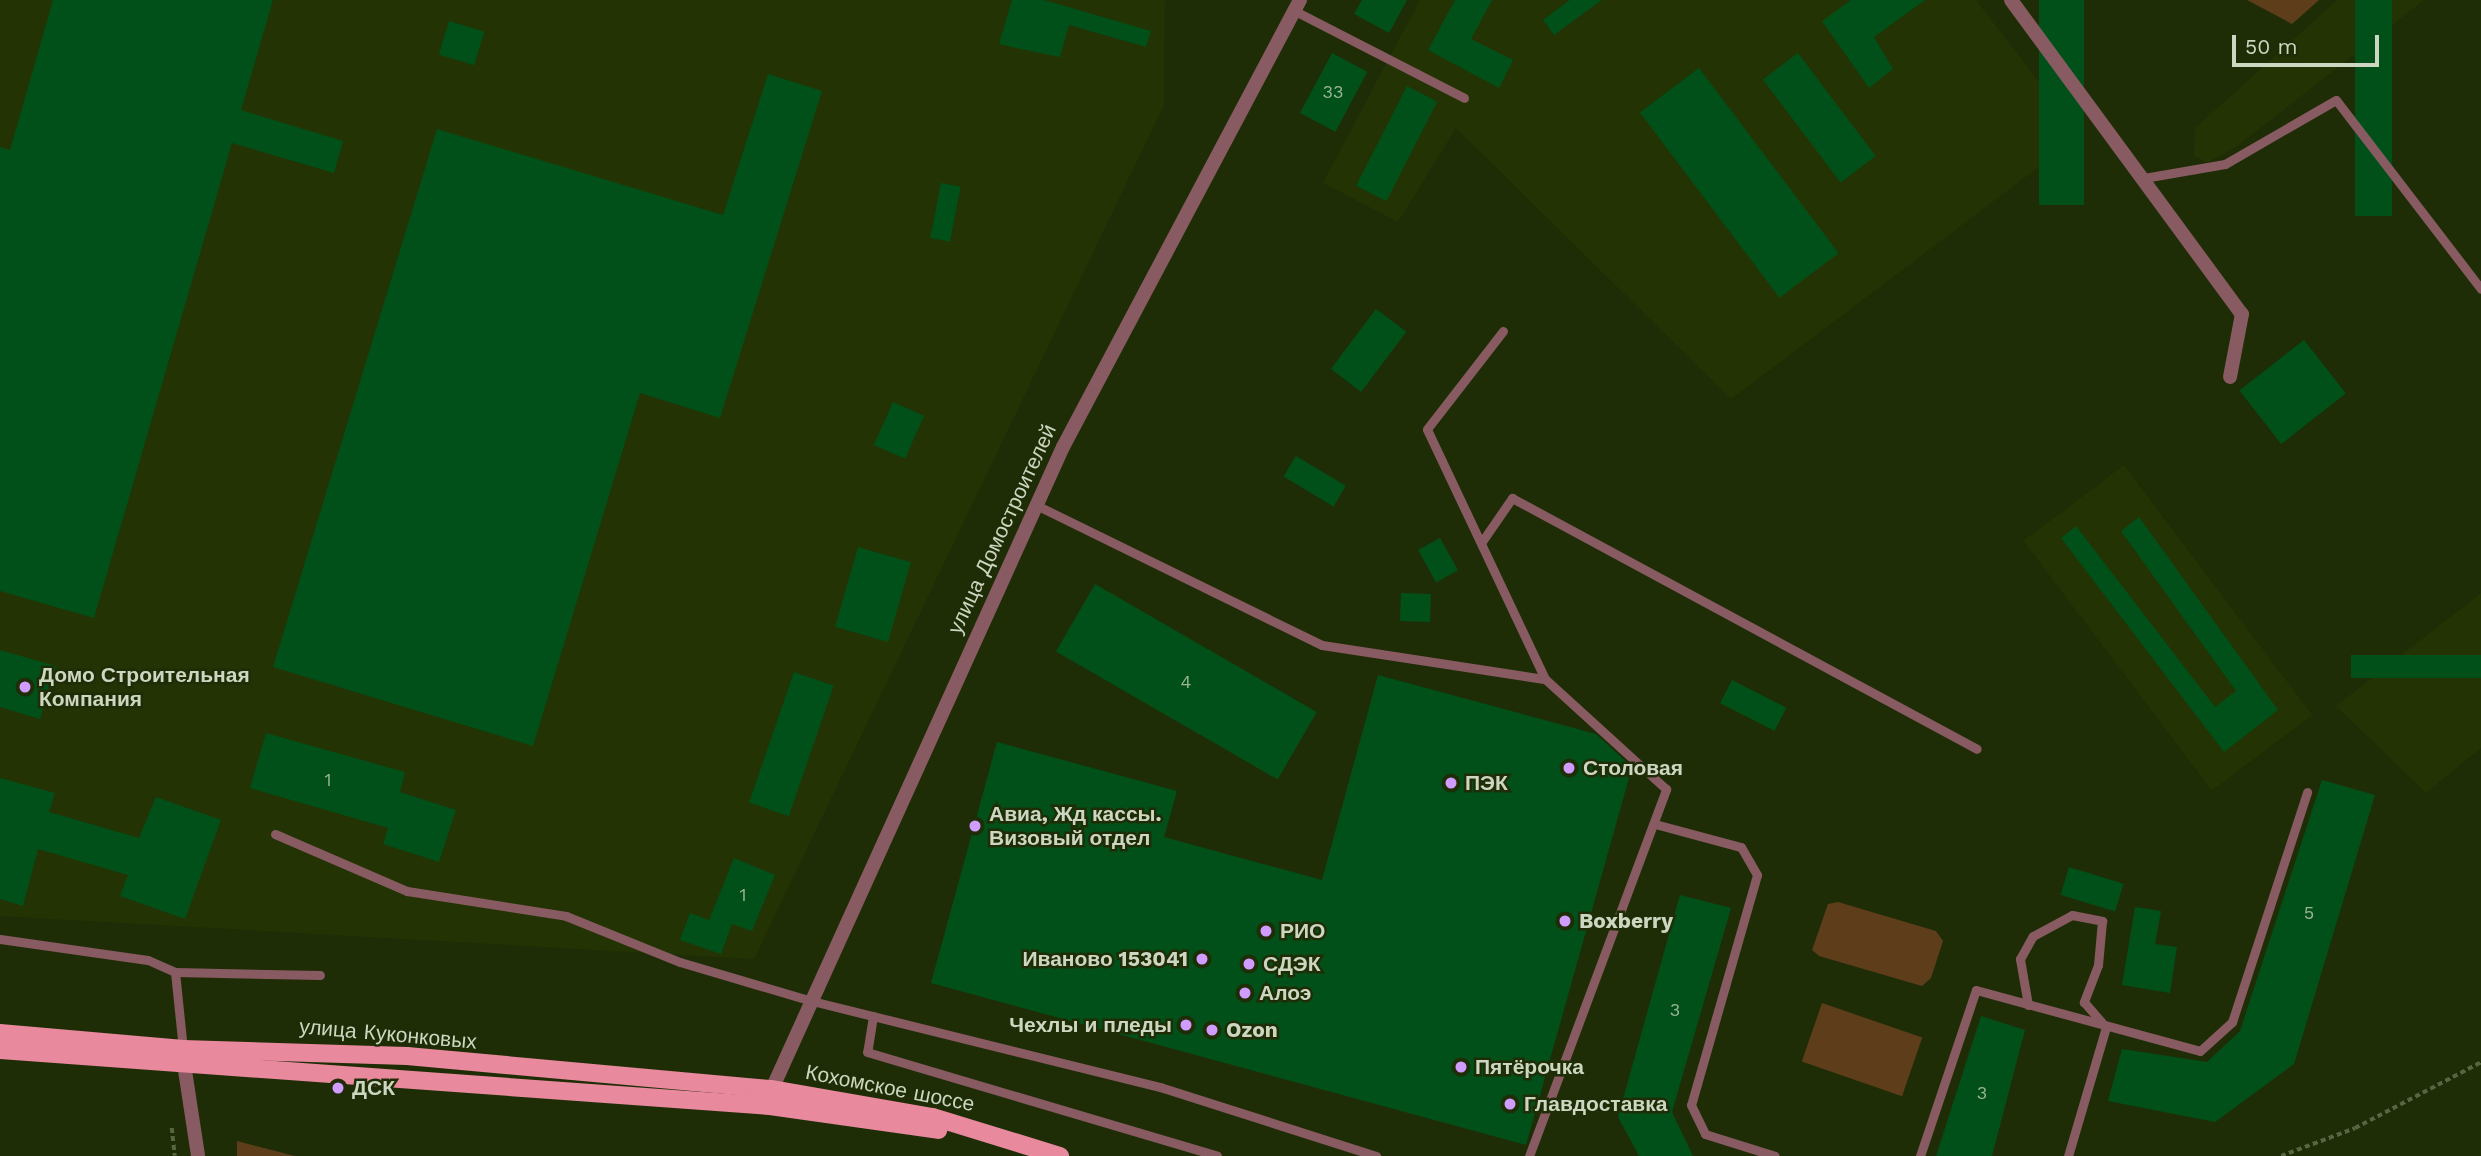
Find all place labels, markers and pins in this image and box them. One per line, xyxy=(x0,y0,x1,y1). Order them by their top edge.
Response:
place label: Домо Строительная Компания xyxy=(39,662,250,712)
marker: Домо Строительная Компания xyxy=(17,679,33,695)
place label: Столовая xyxy=(1583,755,1683,781)
marker: Столовая xyxy=(1561,760,1577,776)
place label: ПЭК xyxy=(1465,770,1508,796)
marker: ПЭК xyxy=(1443,775,1459,791)
place label: Авиа, Жд кассы. Визовый отдел xyxy=(989,801,1162,851)
marker: Авиа, Жд кассы. Визовый отдел xyxy=(967,818,983,834)
place label: Boxberry xyxy=(1579,908,1673,934)
marker: Boxberry xyxy=(1557,913,1573,929)
place label: РИО xyxy=(1280,918,1325,944)
marker: РИО xyxy=(1258,923,1274,939)
place label: Иваново 153041 xyxy=(1022,946,1188,972)
marker: Иваново 153041 xyxy=(1194,951,1210,967)
place label: СДЭК xyxy=(1263,951,1321,977)
marker: СДЭК xyxy=(1241,956,1257,972)
place label: Алоэ xyxy=(1259,980,1311,1006)
marker: Алоэ xyxy=(1237,985,1253,1001)
place label: Чехлы и пледы xyxy=(1009,1012,1172,1038)
marker: Чехлы и пледы xyxy=(1178,1017,1194,1033)
place label: Ozon xyxy=(1226,1017,1278,1043)
marker: Ozon xyxy=(1204,1022,1220,1038)
place label: Пятёрочка xyxy=(1475,1054,1584,1080)
marker: Пятёрочка xyxy=(1453,1059,1469,1075)
place label: ДСК xyxy=(352,1075,395,1101)
marker: ДСК xyxy=(330,1080,346,1096)
place label: Главдоставка xyxy=(1524,1091,1667,1117)
marker: Главдоставка xyxy=(1502,1096,1518,1112)

